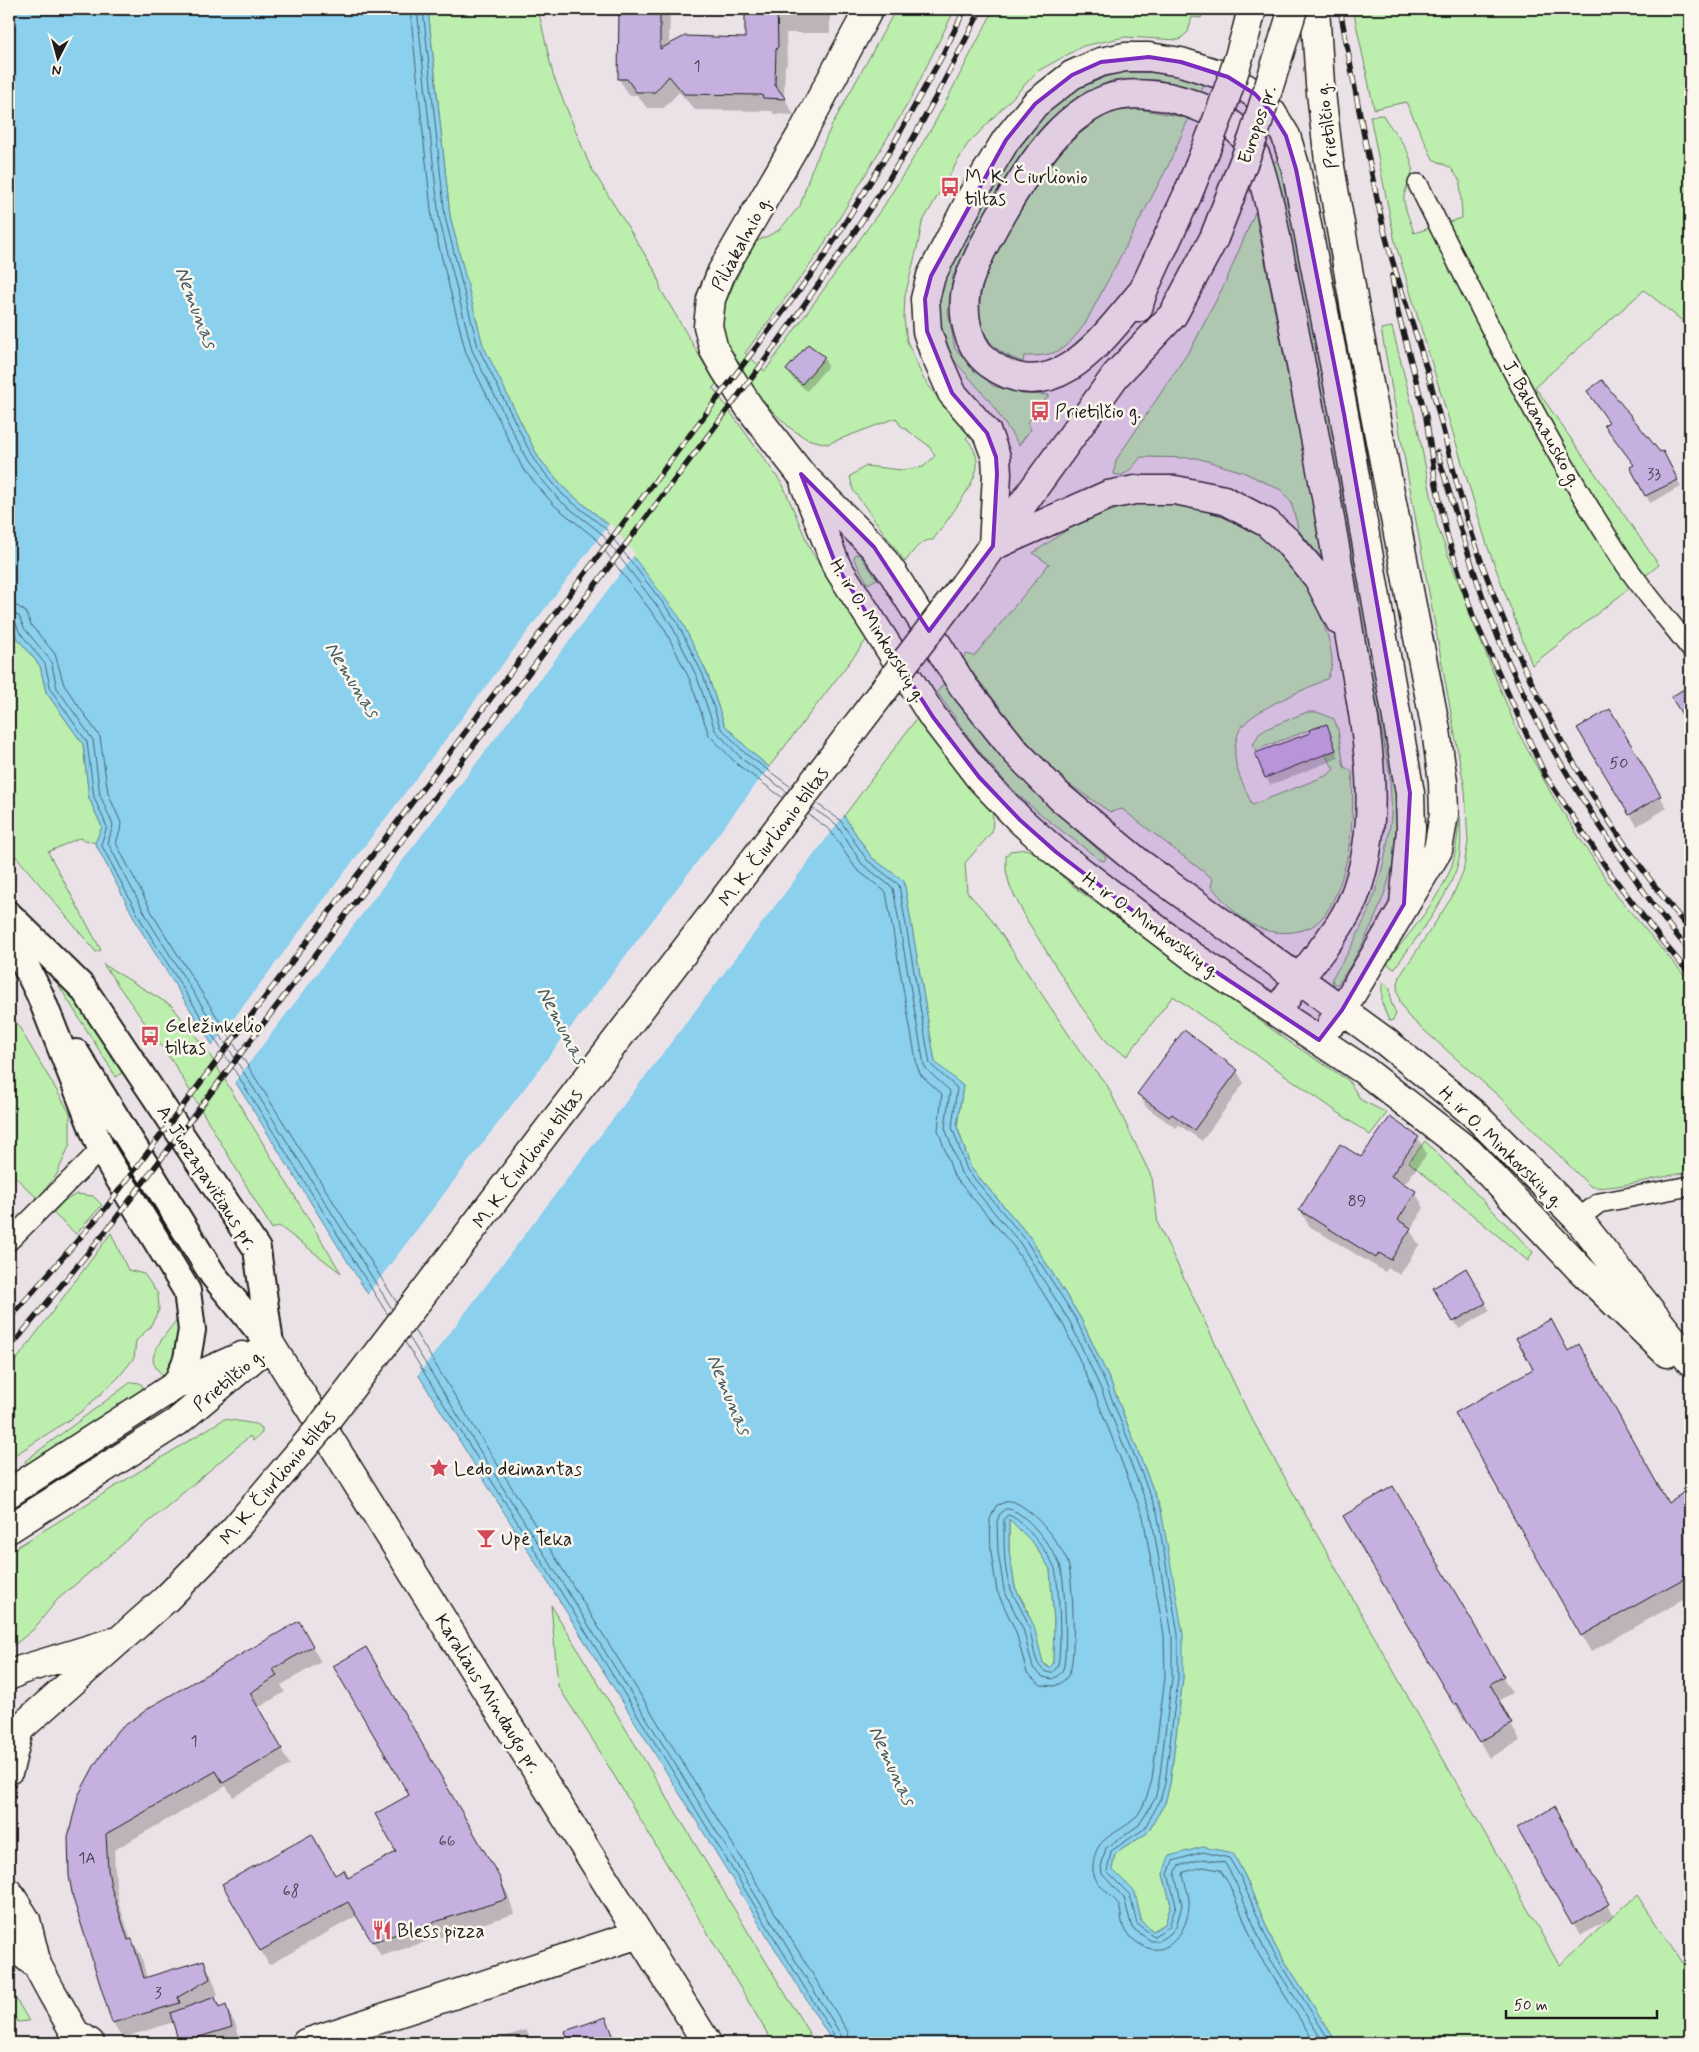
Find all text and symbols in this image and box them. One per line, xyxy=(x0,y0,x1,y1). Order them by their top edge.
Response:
north arrow xyxy=(32,32,82,82)
house number: 1 xyxy=(693,56,701,77)
text: N xyxy=(51,60,62,79)
street label: Prietilčio g. xyxy=(1310,81,1346,170)
street label: Europos pr. xyxy=(1232,82,1283,167)
place label: M. K. Čiurlionio tiltas xyxy=(965,164,1088,212)
bus stop icon: M. K. Čiurlionio tiltas xyxy=(939,176,961,198)
street label: Piliakalnio g. xyxy=(706,192,778,296)
water label: Nemunas xyxy=(168,263,224,354)
street label: J. Bakanausko g. xyxy=(1495,356,1587,493)
bus stop icon: Prietilčio g. xyxy=(1029,400,1051,422)
place label: Prietilčio g. xyxy=(1055,400,1141,426)
house number: 33 xyxy=(1647,464,1661,485)
street label: H. ir O. Minkovskių g. xyxy=(823,554,932,708)
water label: Nemunas xyxy=(318,637,387,725)
house number: 50 xyxy=(1610,753,1628,774)
street label: M. K. Čiurlionio tiltas xyxy=(713,761,835,912)
street label: H. ir O. Minkovskių g. xyxy=(1076,867,1225,985)
water label: Nemunas xyxy=(530,982,595,1071)
place label: Geležinkelio tiltas xyxy=(165,1014,262,1061)
bus stop icon: Geležinkelio tiltas xyxy=(139,1025,161,1047)
street label: H. ir O. Minkovskių g. xyxy=(1432,1081,1569,1214)
street label: M. K. Čiurlionio tiltas xyxy=(467,1083,589,1234)
street label: A. Juozapavičiaus pr. xyxy=(151,1101,263,1255)
house number: 89 xyxy=(1348,1191,1366,1212)
street label: Prietilčio g. xyxy=(188,1343,271,1418)
water label: Nemunas xyxy=(700,1350,759,1441)
street label: M. K. Čiurlionio tiltas xyxy=(214,1405,342,1551)
place icon: Ledo deimantas xyxy=(428,1457,450,1479)
place label: Ledo deimantas xyxy=(454,1457,583,1482)
bar icon: Upė Teka xyxy=(475,1527,497,1549)
place label: Upė Teka xyxy=(501,1527,572,1552)
street label: Karaliaus Mindaugo pr. xyxy=(426,1610,547,1780)
water label: Nemunas xyxy=(861,1721,923,1812)
house number: 1 xyxy=(190,1731,198,1752)
house number: 66 xyxy=(438,1831,456,1852)
house number: 1A xyxy=(78,1848,96,1869)
house number: 68 xyxy=(283,1881,299,1902)
restaurant icon: Bless pizza xyxy=(371,1919,393,1941)
place label: Bless pizza xyxy=(397,1919,485,1944)
house number: 3 xyxy=(154,1983,162,2004)
scale bar xyxy=(1506,1987,1658,2019)
text: 50 m xyxy=(1514,1996,1548,2016)

